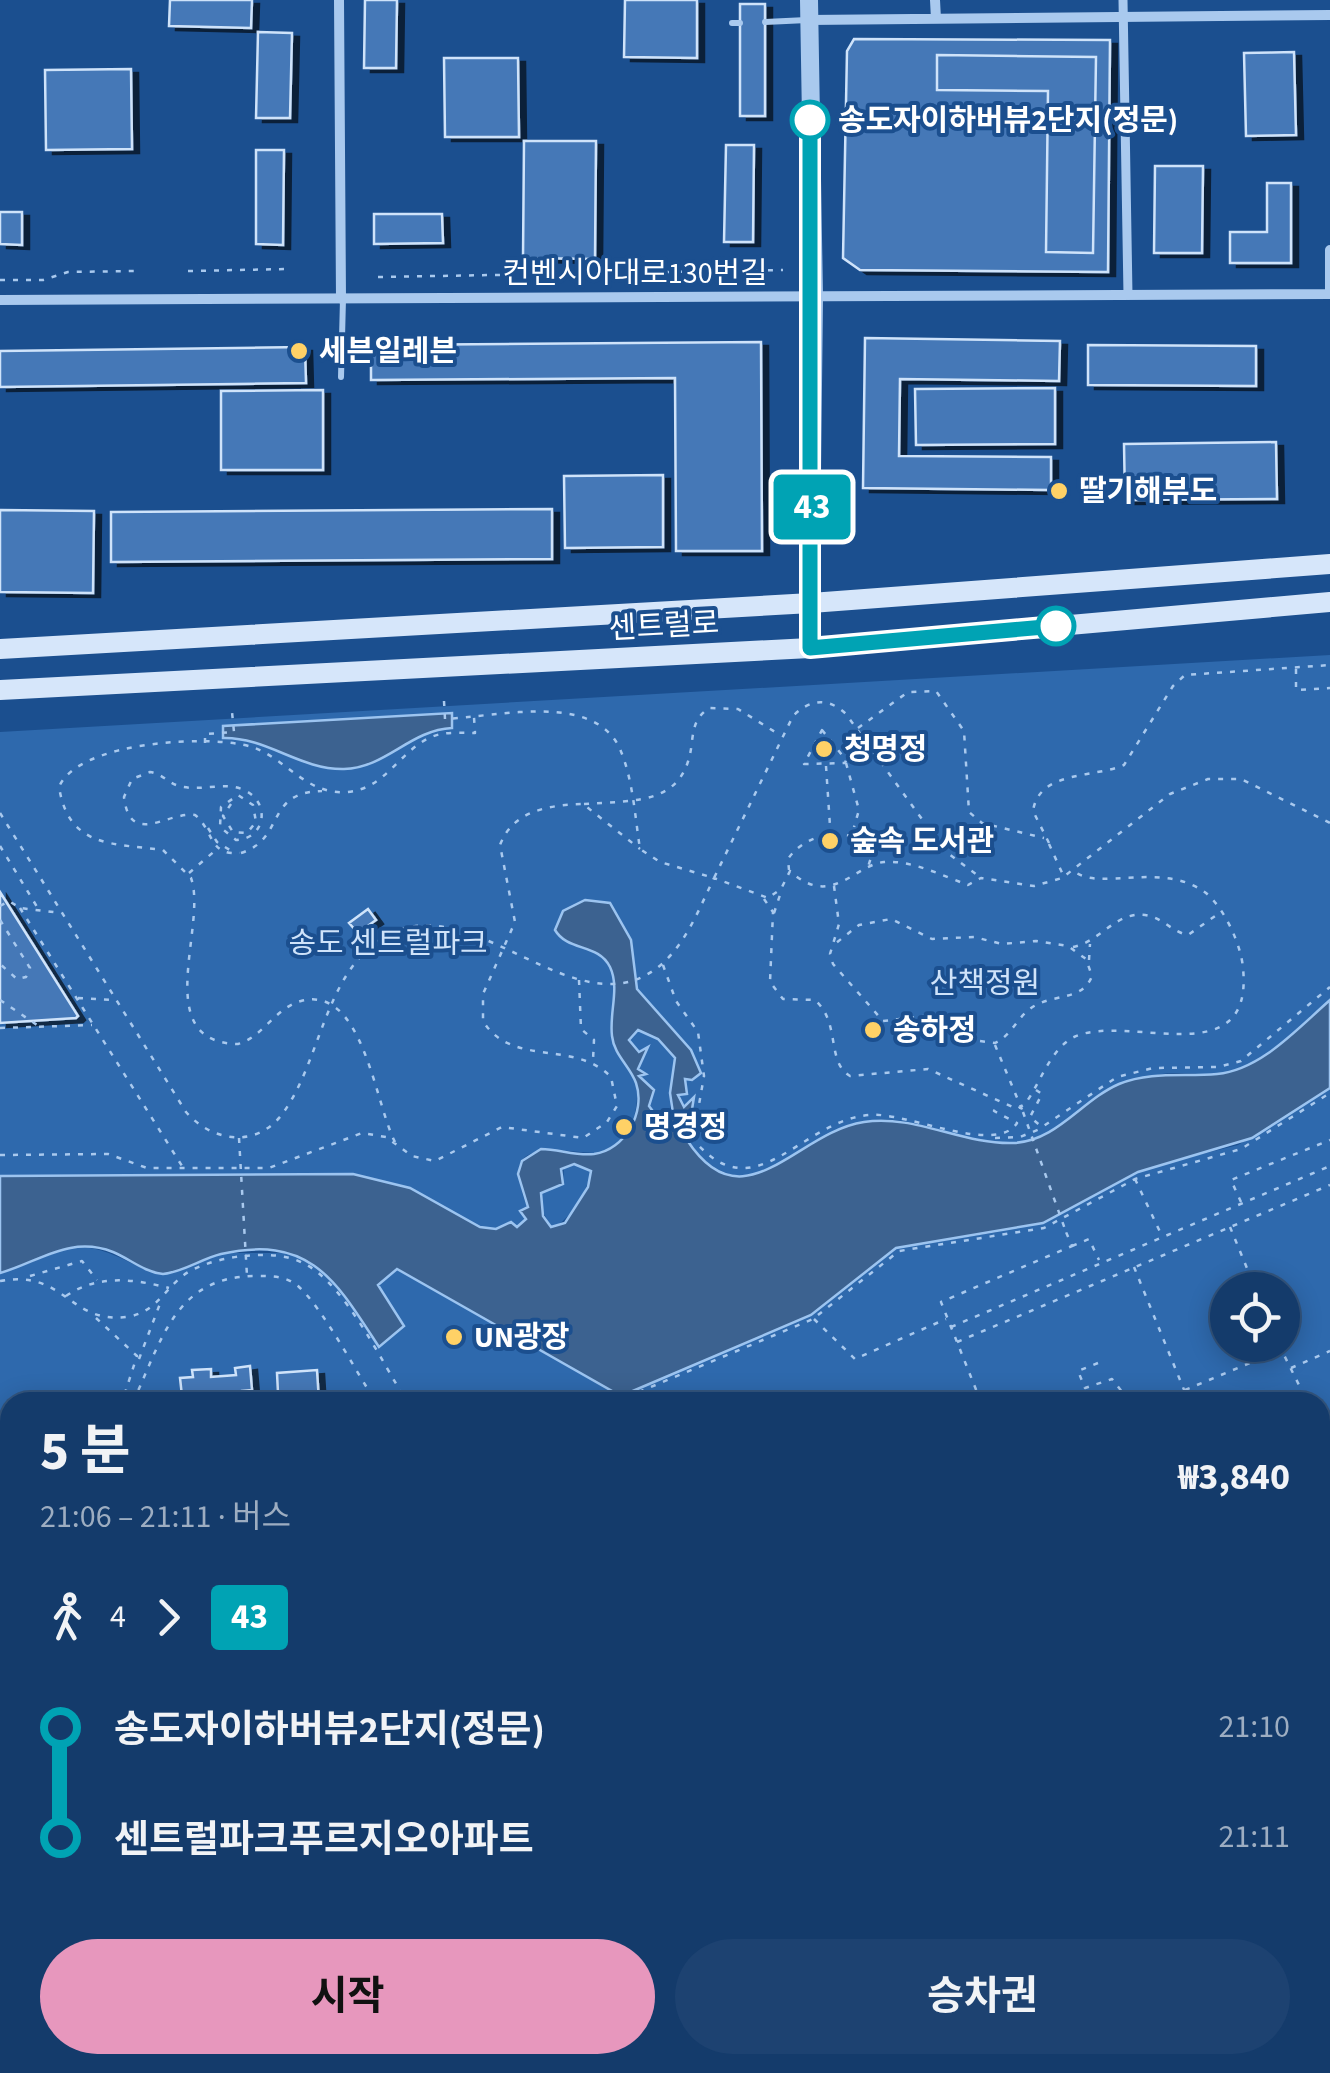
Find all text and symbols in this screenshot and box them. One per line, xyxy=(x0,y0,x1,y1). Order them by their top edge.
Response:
place label: 송도자이하버뷰2단지(정문) xyxy=(838,99,1178,142)
marker: 송도자이하버뷰2단지(정문) xyxy=(791,101,829,139)
street label: 컨벤시아대로130번길 xyxy=(502,252,768,295)
place label: 세븐일레븐 xyxy=(319,330,457,373)
marker: 세븐일레븐 xyxy=(288,340,310,362)
place label: 딸기해부도 xyxy=(1079,470,1217,513)
line badge: 43 xyxy=(767,474,857,540)
marker: 딸기해부도 xyxy=(1048,480,1070,502)
text: 43 xyxy=(794,482,830,532)
street label: 센트럴로 xyxy=(608,602,720,650)
unlabelled marker xyxy=(1037,607,1075,645)
place label: 청명정 xyxy=(844,728,927,771)
marker: 청명정 xyxy=(813,738,835,760)
place label: 숲속 도서관 xyxy=(850,820,994,863)
marker: 숲속 도서관 xyxy=(819,830,841,852)
park label: 송도 센트럴파크 xyxy=(288,922,488,965)
park label: 산책정원 xyxy=(930,962,1040,1005)
place label: 송하정 xyxy=(893,1009,976,1052)
marker: 송하정 xyxy=(862,1019,884,1041)
place label: 명경정 xyxy=(644,1106,727,1149)
marker: 명경정 xyxy=(613,1116,635,1138)
map controls xyxy=(1210,1272,1300,1362)
button: locate xyxy=(1210,1272,1300,1362)
place label: UN광장 xyxy=(474,1316,569,1359)
marker: UN광장 xyxy=(443,1326,465,1348)
text: 5 분 xyxy=(40,1413,131,1491)
text: ₩3,840 xyxy=(1178,1450,1290,1504)
text: 21:06 – 21:11 · 버스 xyxy=(40,1494,291,1540)
icon: walk xyxy=(40,1590,95,1645)
icon: forward xyxy=(141,1590,196,1645)
text: 43 xyxy=(231,1592,268,1642)
text: 4 xyxy=(110,1594,126,1640)
text: 송도자이하버뷰2단지(정문) xyxy=(114,1703,545,1757)
text: 21:10 xyxy=(1218,1704,1290,1750)
text: 센트럴파크푸르지오아파트 xyxy=(114,1813,534,1867)
text: 21:11 xyxy=(1218,1814,1290,1860)
button: 시작 xyxy=(40,1939,655,2054)
button: 승차권 xyxy=(675,1939,1290,2054)

